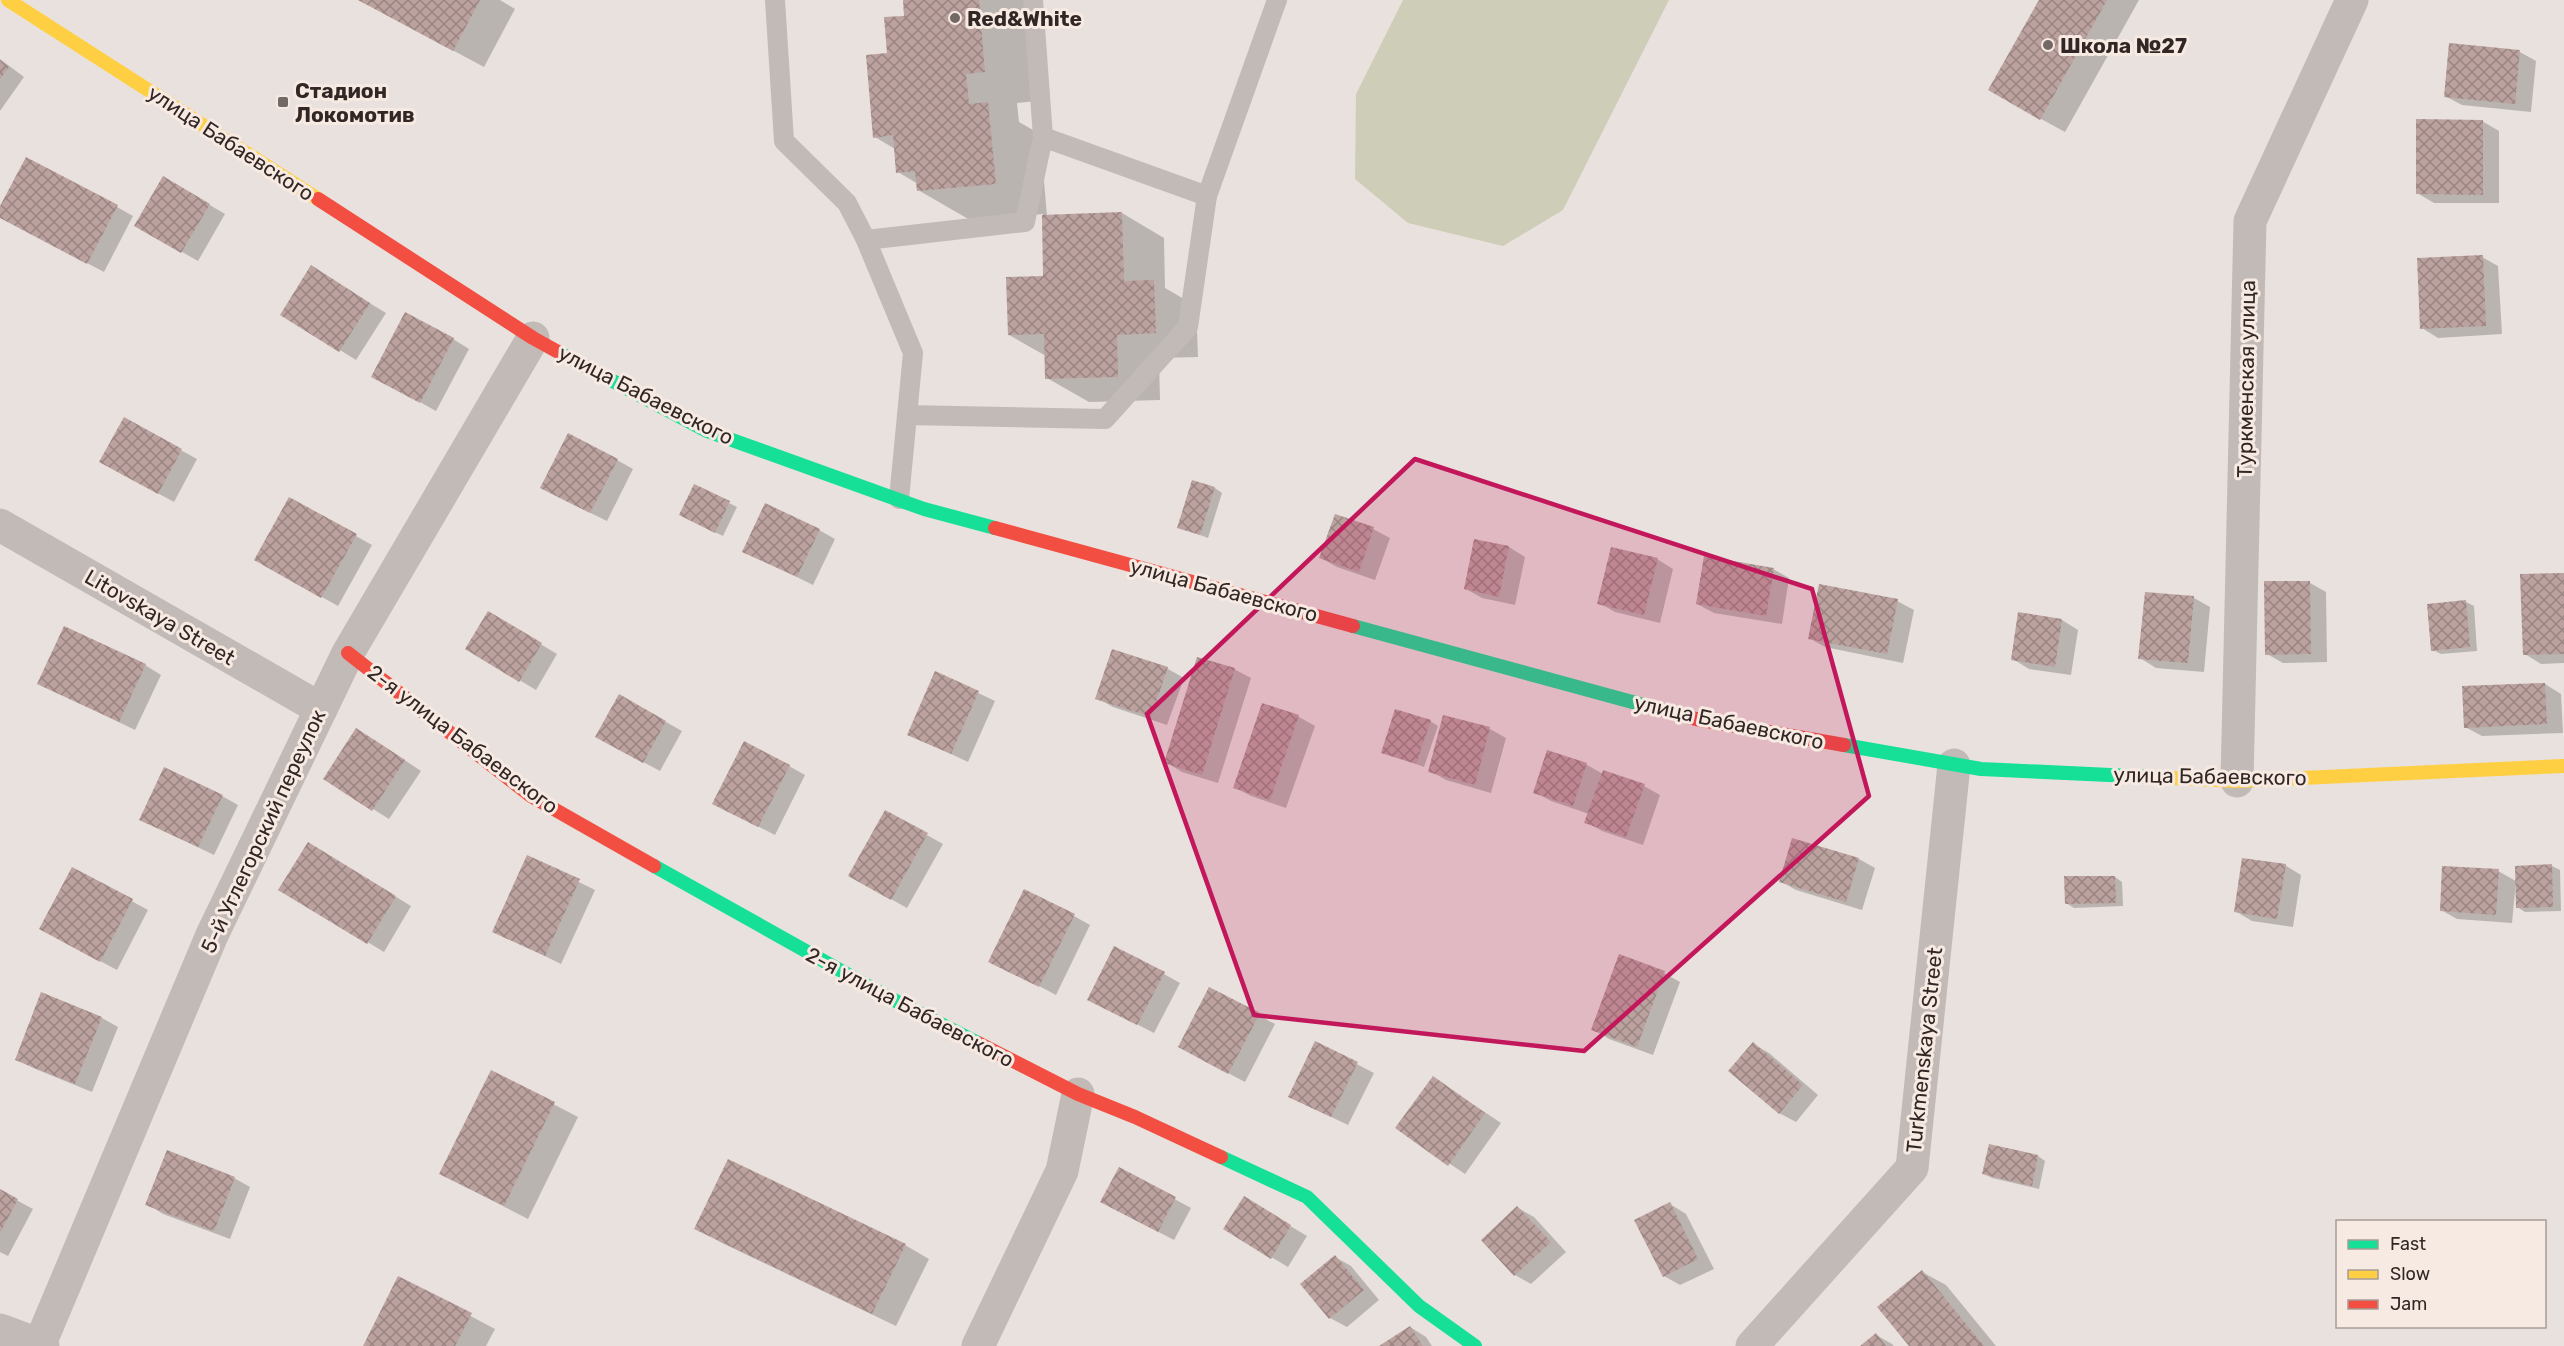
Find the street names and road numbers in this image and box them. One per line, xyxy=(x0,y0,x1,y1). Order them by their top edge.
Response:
street label: улица Бабаевского xyxy=(143,80,319,206)
street label: Туркменская улица xyxy=(2232,280,2260,478)
street label: улица Бабаевского xyxy=(554,340,738,450)
street label: улица Бабаевского xyxy=(1127,553,1321,627)
street label: Litovskaya Street xyxy=(80,564,240,670)
street label: 2-я улица Бабаевского xyxy=(363,659,563,819)
street label: улица Бабаевского xyxy=(1632,690,1826,754)
street label: 5-й Углегорский переулок xyxy=(195,705,331,957)
street label: улица Бабаевского xyxy=(2113,762,2307,790)
street label: 2-я улица Бабаевского xyxy=(802,942,1018,1072)
street label: Turkmenskaya Street xyxy=(1901,946,1947,1154)

